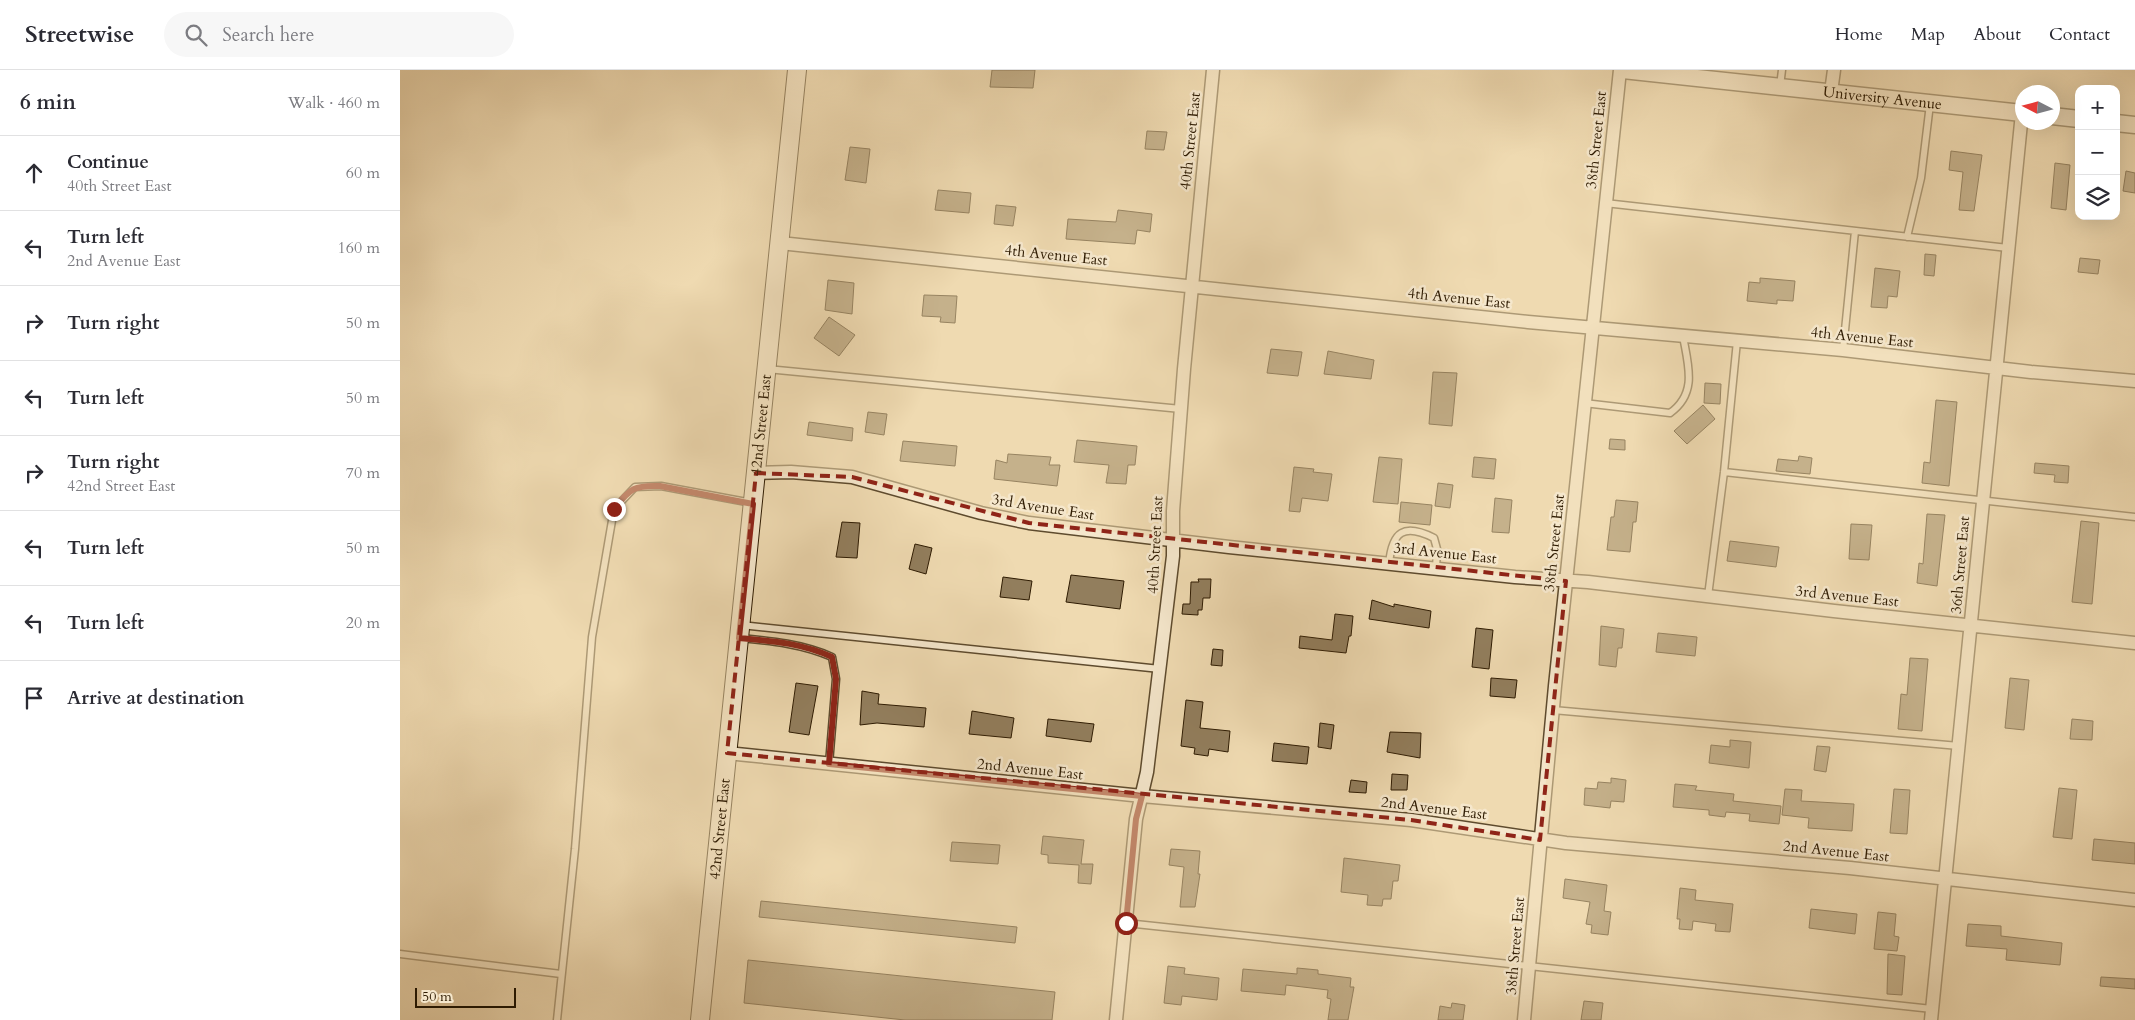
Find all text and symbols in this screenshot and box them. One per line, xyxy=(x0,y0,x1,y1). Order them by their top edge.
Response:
search box xyxy=(164,12,514,57)
text: Streetwise xyxy=(25,18,134,51)
icon: search xyxy=(182,21,210,49)
text: Search here xyxy=(222,22,314,48)
text: Home xyxy=(1835,22,1883,47)
text: Map xyxy=(1911,22,1945,47)
text: About xyxy=(1973,22,2021,47)
text: Contact xyxy=(2049,22,2110,47)
street label: University Avenue xyxy=(1822,82,1943,114)
north arrow xyxy=(2015,85,2060,130)
map controls xyxy=(2075,85,2120,220)
button: + xyxy=(2075,85,2120,130)
text: 6 min xyxy=(20,88,76,117)
street label: 38th Street East xyxy=(1581,90,1611,190)
street label: 40th Street East xyxy=(1175,91,1205,191)
text: Walk · 460 m xyxy=(288,92,380,114)
button: − xyxy=(2075,130,2120,175)
text: Continue xyxy=(67,149,149,175)
icon: ahead xyxy=(20,159,48,187)
text: 60 m xyxy=(346,162,380,184)
text: 40th Street East xyxy=(67,175,172,197)
button: layers xyxy=(2075,175,2120,220)
text: Turn left xyxy=(67,224,144,250)
icon: left xyxy=(20,234,48,262)
text: 160 m xyxy=(338,237,380,259)
street label: 4th Avenue East xyxy=(1004,240,1108,270)
text: 2nd Avenue East xyxy=(67,250,180,272)
street label: 4th Avenue East xyxy=(1407,283,1511,313)
icon: right xyxy=(20,309,48,337)
text: Turn right xyxy=(67,310,159,336)
text: 50 m xyxy=(346,312,380,334)
street label: 4th Avenue East xyxy=(1810,322,1914,352)
street label: 42nd Street East xyxy=(746,373,776,477)
icon: left xyxy=(20,384,48,412)
text: Turn left xyxy=(67,385,144,411)
text: 50 m xyxy=(346,387,380,409)
text: Turn right xyxy=(67,449,159,475)
icon: right xyxy=(20,459,48,487)
text: 70 m xyxy=(346,462,380,484)
text: 42nd Street East xyxy=(67,475,175,497)
street label: 3rd Avenue East xyxy=(990,489,1096,525)
street label: 38th Street East xyxy=(1539,493,1569,593)
street label: 40th Street East xyxy=(1142,495,1168,594)
route end xyxy=(603,498,626,521)
street label: 36th Street East xyxy=(1946,515,1974,615)
icon: left xyxy=(20,534,48,562)
text: Turn left xyxy=(67,535,144,561)
text: 50 m xyxy=(346,537,380,559)
street label: 3rd Avenue East xyxy=(1393,538,1498,568)
street label: 3rd Avenue East xyxy=(1795,581,1900,611)
icon: left xyxy=(20,609,48,637)
text: Turn left xyxy=(67,610,144,636)
text: 20 m xyxy=(346,612,380,634)
icon: arrive xyxy=(20,684,48,712)
text: Arrive at destination xyxy=(67,685,244,711)
street label: 2nd Avenue East xyxy=(976,753,1084,785)
street label: 42nd Street East xyxy=(704,777,735,881)
street label: 2nd Avenue East xyxy=(1380,792,1488,824)
street label: 2nd Avenue East xyxy=(1782,835,1890,867)
street label: 38th Street East xyxy=(1501,896,1529,996)
route start xyxy=(1115,912,1138,935)
scale bar xyxy=(415,985,516,1008)
text: 50 m xyxy=(422,987,452,1006)

